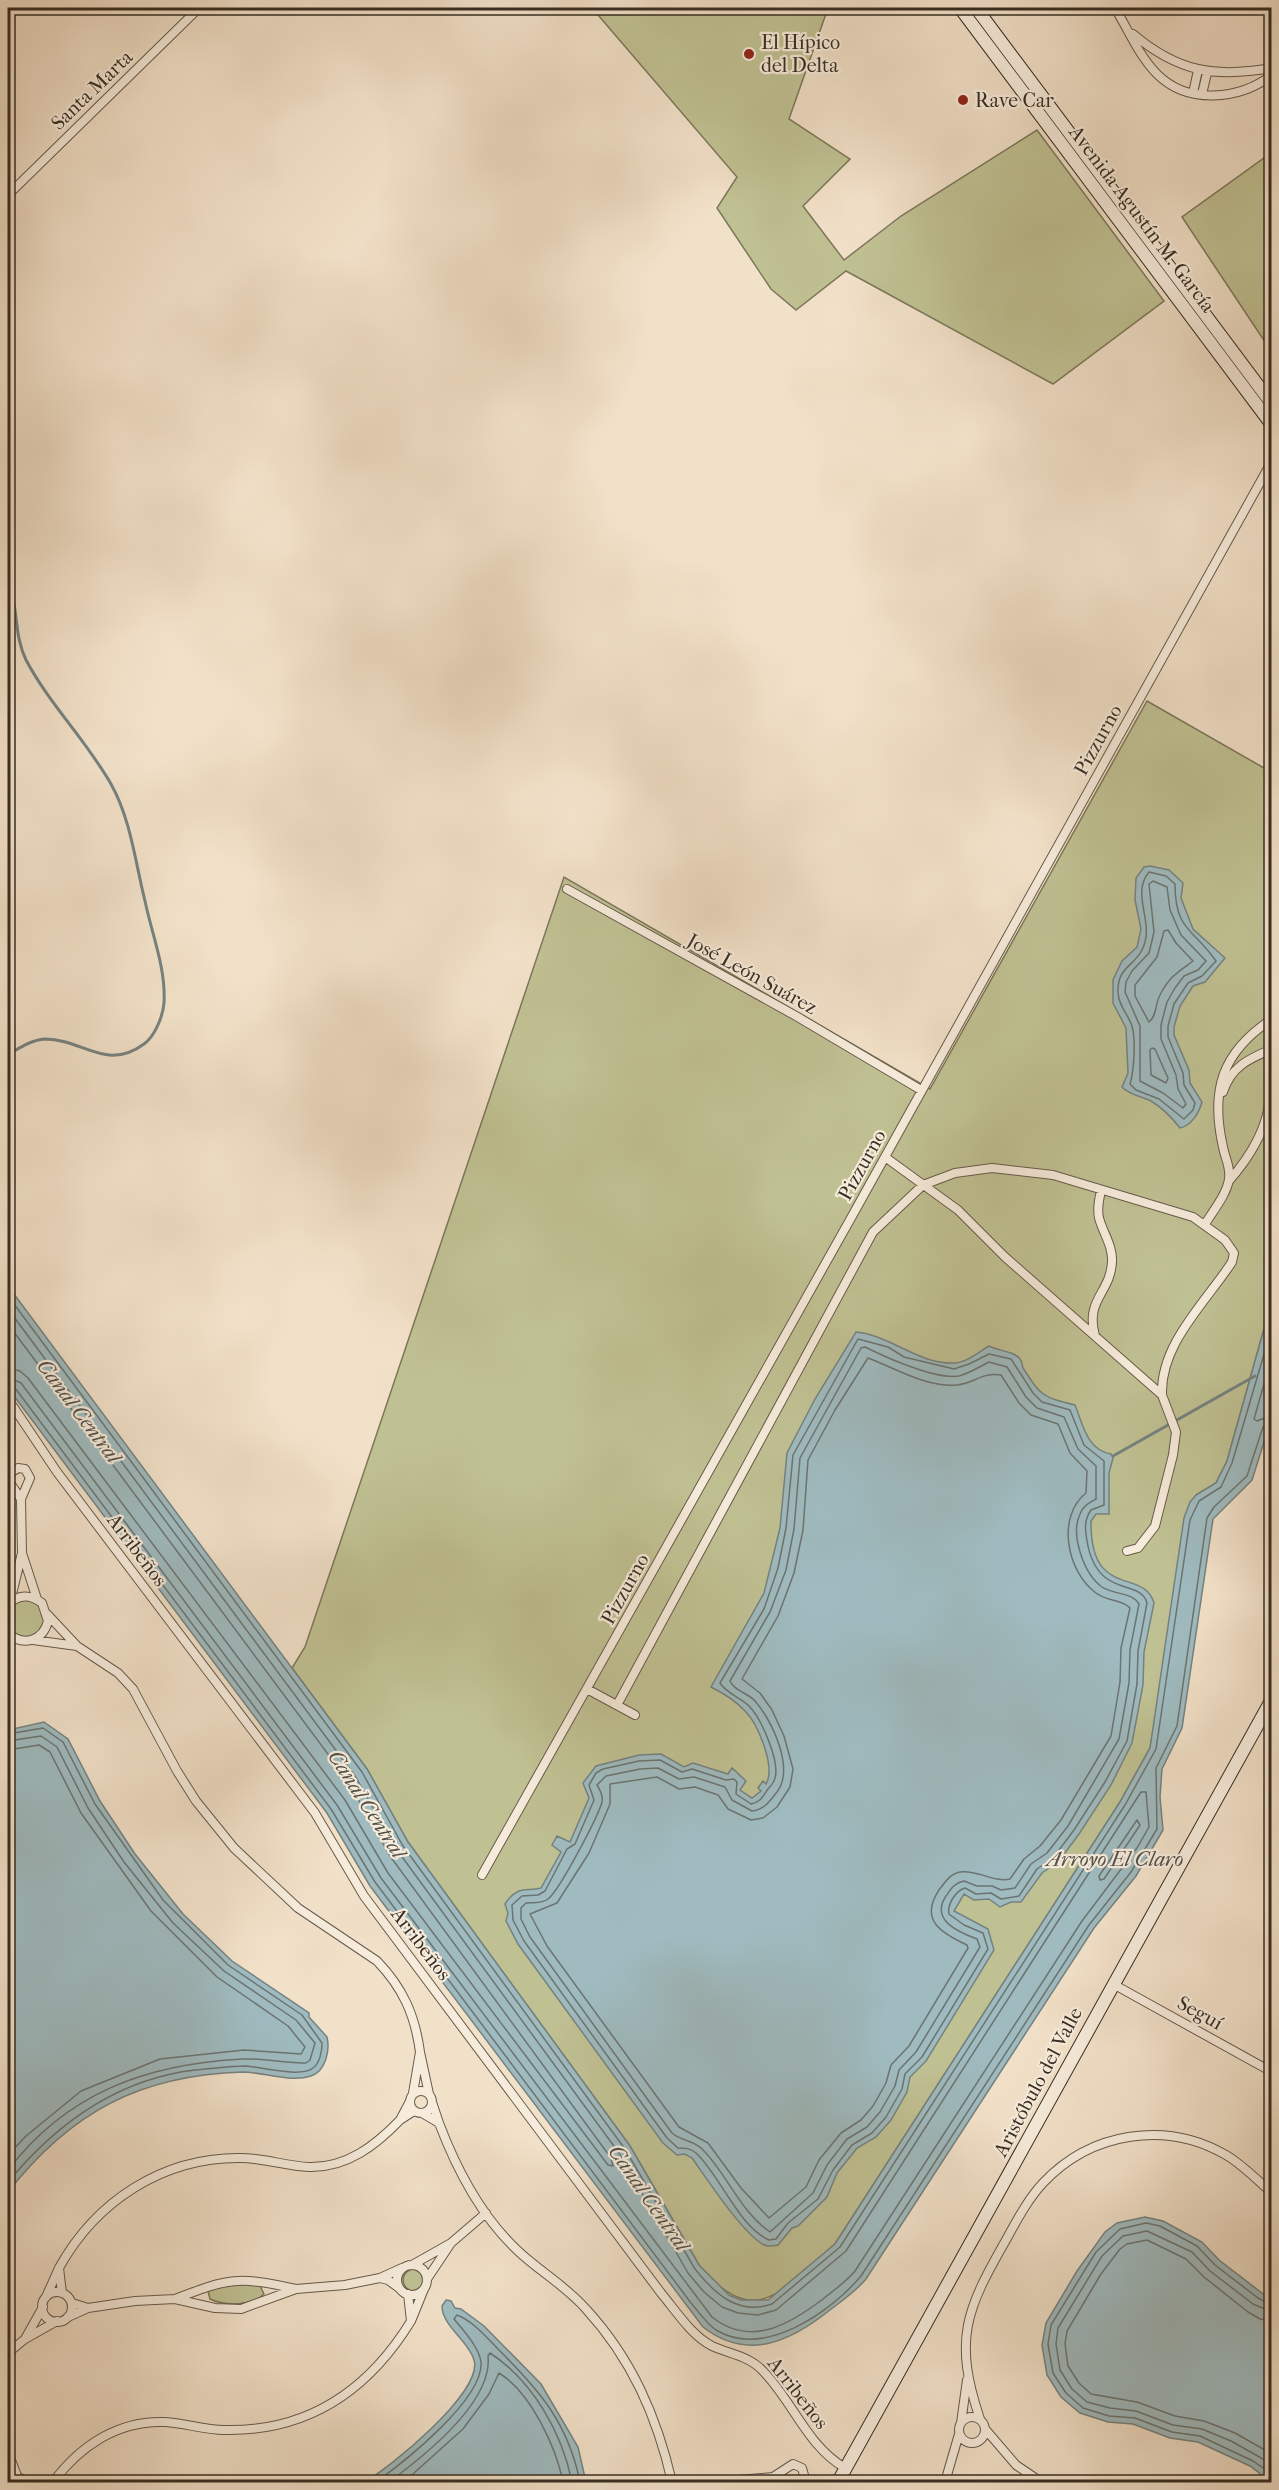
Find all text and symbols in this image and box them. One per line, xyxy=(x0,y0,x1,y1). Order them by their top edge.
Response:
place label: El Hípico del Delta xyxy=(761,31,840,77)
street label: Santa Marta xyxy=(47,45,138,134)
marker: El Hípico del Delta xyxy=(742,47,756,61)
place label: Rave Car xyxy=(975,89,1054,112)
marker: Rave Car xyxy=(956,93,970,107)
street label: Avenida Agustín M. García xyxy=(1064,120,1220,317)
street label: Pizzurno xyxy=(1069,701,1127,779)
street label: José León Suárez xyxy=(681,928,821,1019)
street label: Pizzurno xyxy=(833,1126,891,1204)
water label: Canal Central xyxy=(32,1354,128,1470)
street label: Arribeños xyxy=(102,1508,172,1591)
street label: Pizzurno xyxy=(596,1550,654,1628)
water label: Canal Central xyxy=(323,1746,412,1865)
water label: Arroyo El Claro xyxy=(1044,1847,1184,1871)
street label: Arribeños xyxy=(386,1902,456,1985)
street label: Seguí xyxy=(1173,1991,1228,2035)
street label: Aristóbulo del Valle xyxy=(988,2003,1087,2161)
water label: Canal Central xyxy=(604,2140,696,2258)
street label: Arribeños xyxy=(762,2352,833,2434)

